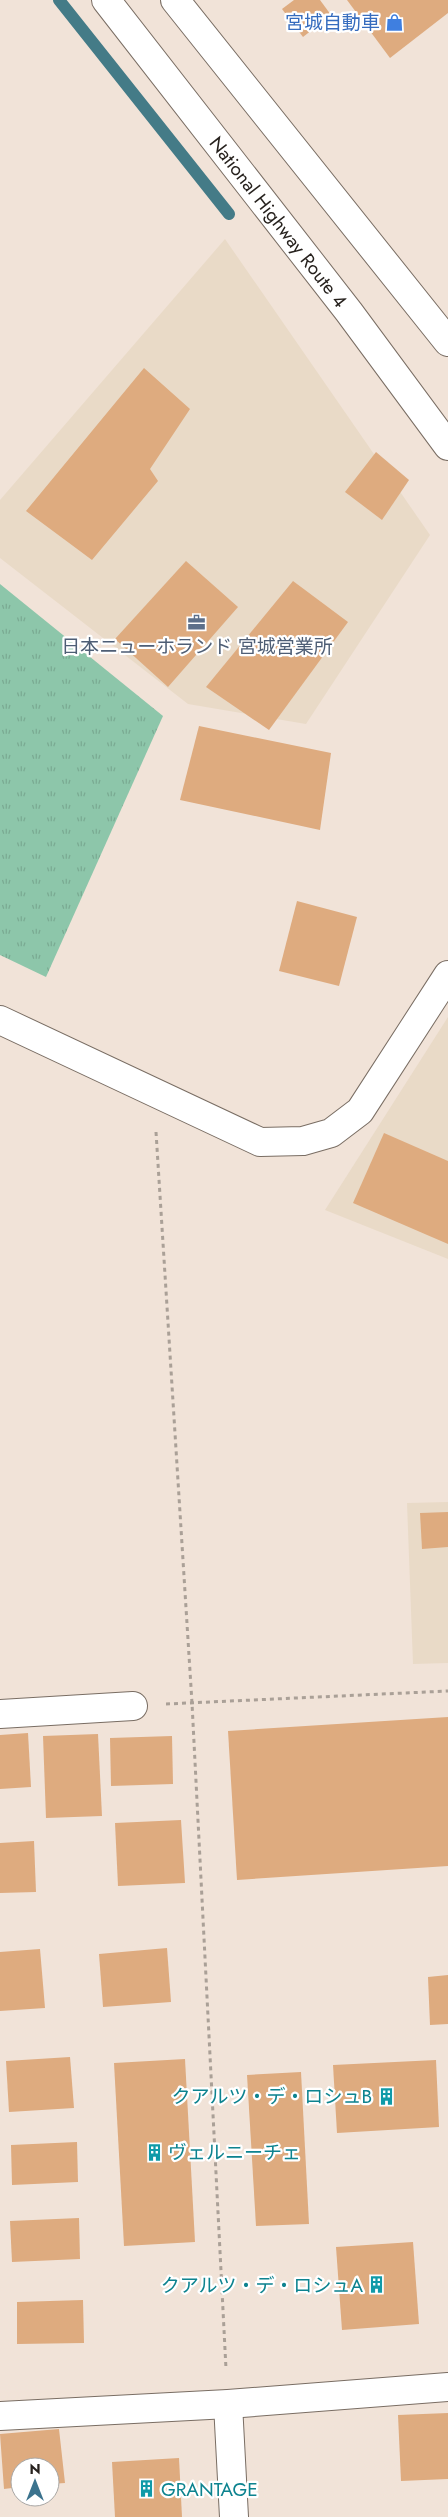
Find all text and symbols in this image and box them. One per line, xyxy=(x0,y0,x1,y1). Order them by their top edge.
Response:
place label: 宮城自動車 xyxy=(285,9,380,36)
shop icon: 宮城自動車 xyxy=(384,12,404,32)
street label: National Highway Route 4 xyxy=(203,131,354,313)
office icon: 日本ニューホランド 宮城営業所 xyxy=(187,613,207,633)
place label: 日本ニューホランド 宮城営業所 xyxy=(61,633,333,660)
place label: クアルツ・デ・ロシュB xyxy=(172,2083,372,2110)
building icon: クアルツ・デ・ロシュB xyxy=(376,2086,396,2106)
place label: ヴェルニーチェ xyxy=(168,2139,301,2166)
building icon: ヴェルニーチェ xyxy=(144,2142,164,2162)
place label: クアルツ・デ・ロシュA xyxy=(161,2272,363,2299)
building icon: クアルツ・デ・ロシュA xyxy=(367,2275,387,2295)
north arrow xyxy=(10,2457,60,2507)
text: N xyxy=(29,2459,41,2479)
place label: GRANTAGE xyxy=(161,2476,258,2503)
building icon: GRANTAGE xyxy=(137,2479,157,2499)

